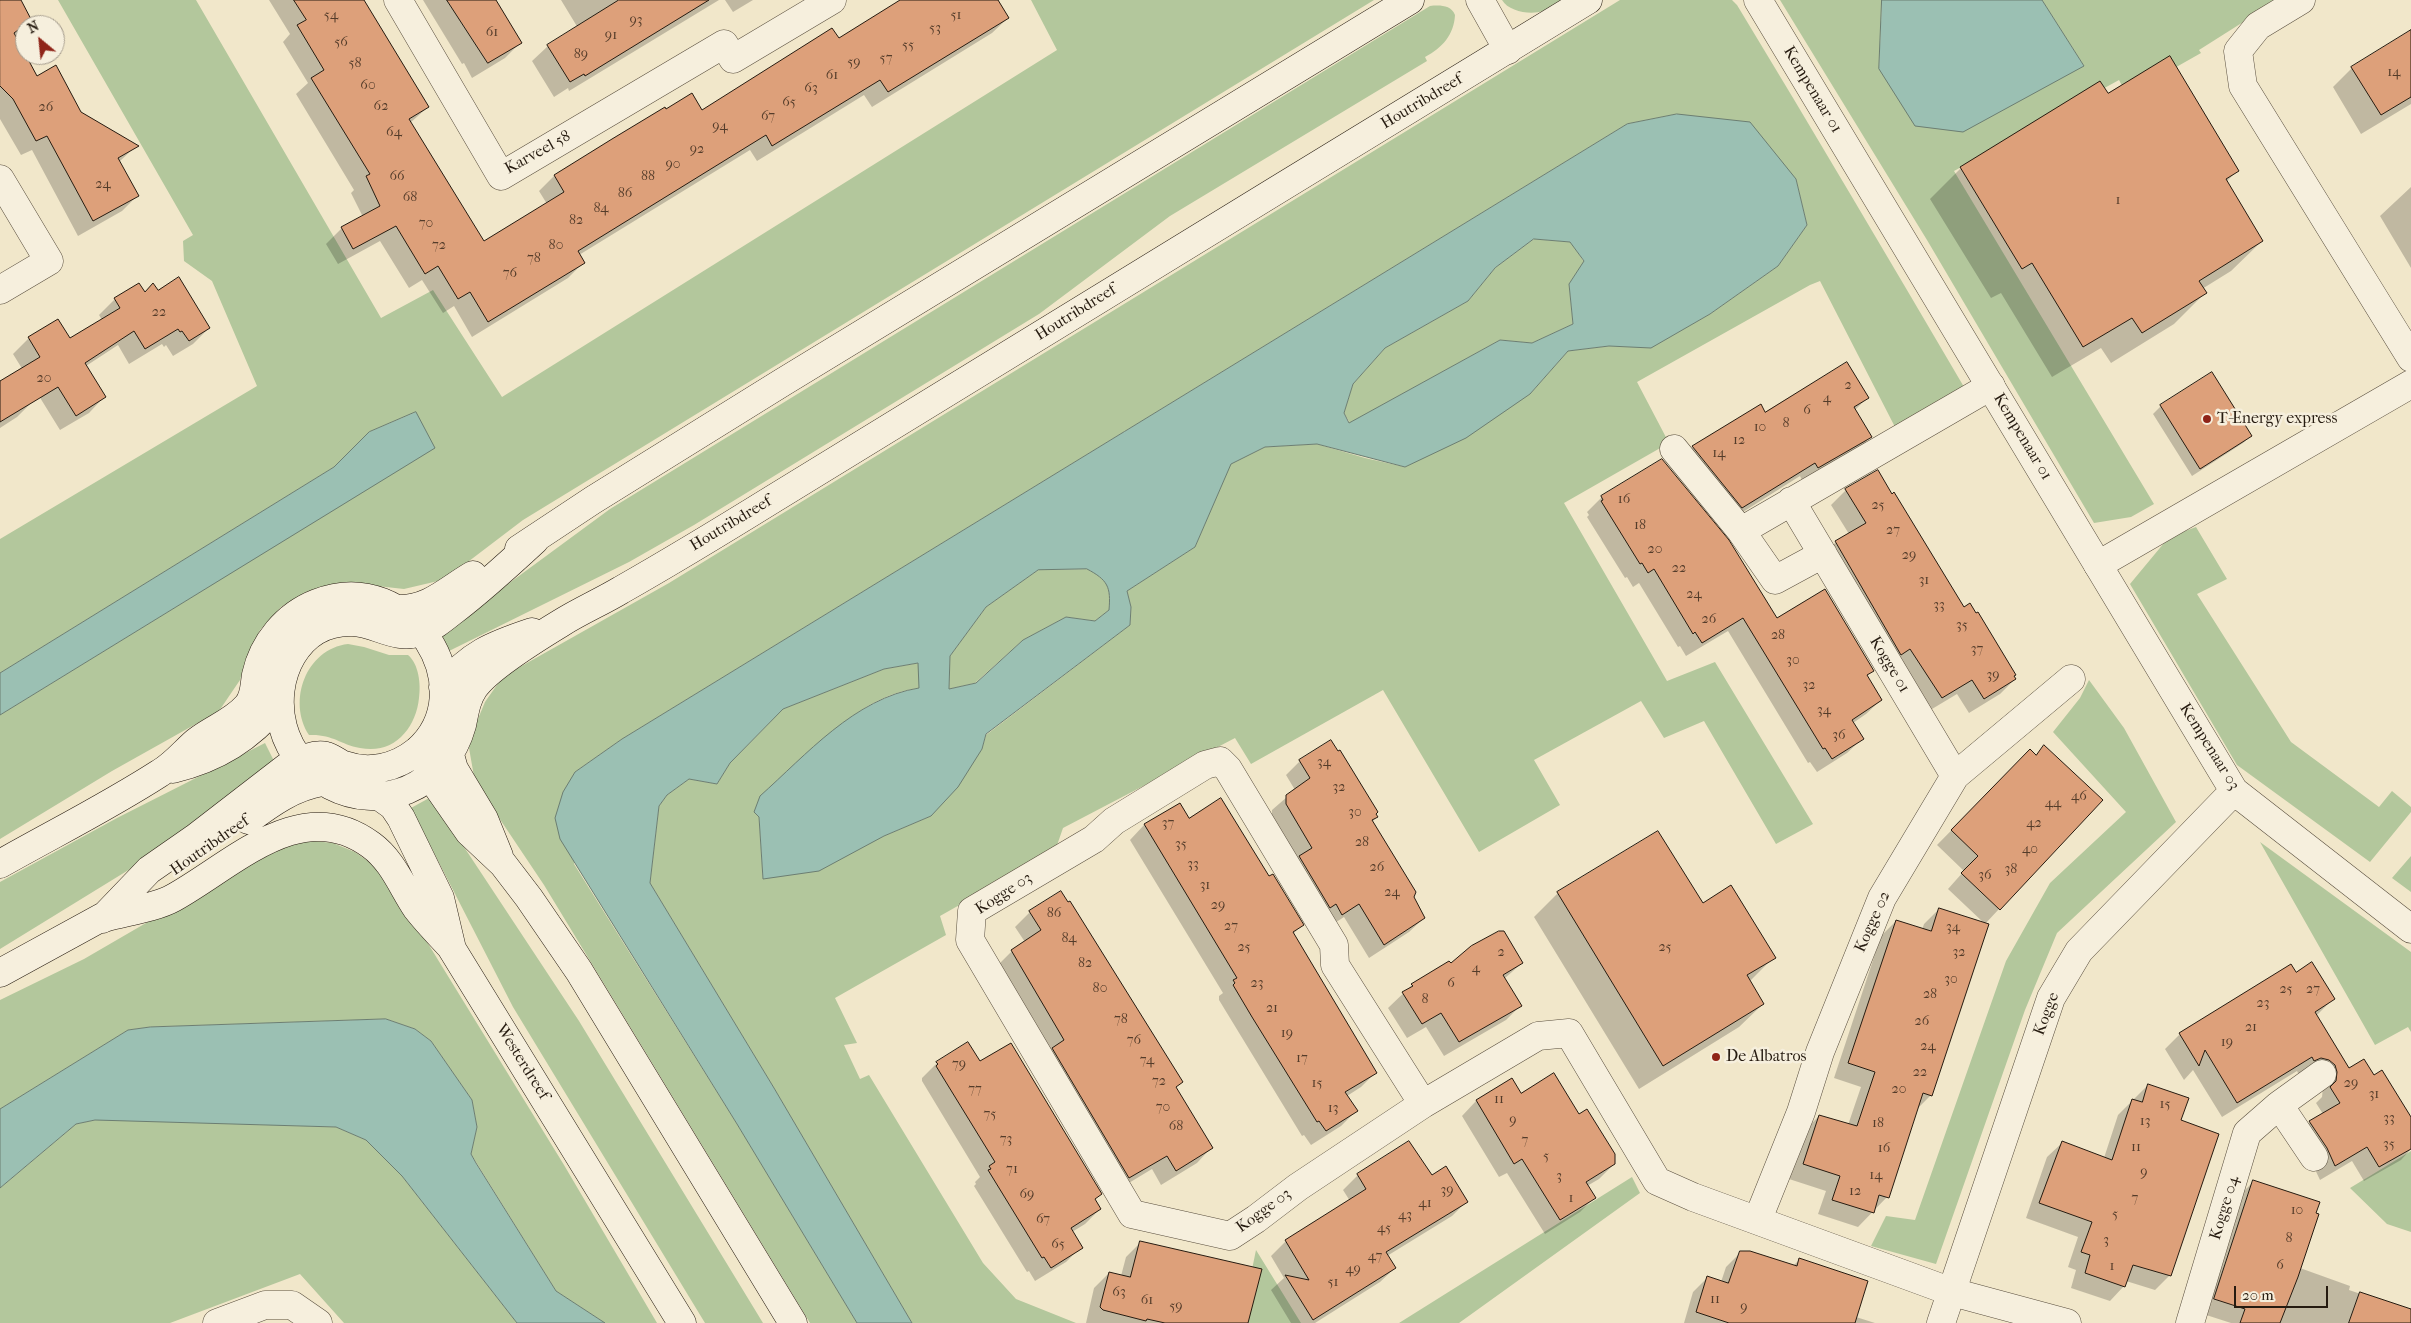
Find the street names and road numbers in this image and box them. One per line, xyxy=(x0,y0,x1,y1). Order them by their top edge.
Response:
street label: Kempenaar 01 xyxy=(1779,43,1845,137)
street label: Houtribdreef xyxy=(1378,70,1466,134)
street label: Karveel 58 xyxy=(502,127,574,179)
street label: Houtribdreef xyxy=(1032,281,1120,345)
street label: Kempenaar 01 xyxy=(1989,390,2055,484)
street label: Houtribdreef xyxy=(687,492,775,556)
street label: Kogge 01 xyxy=(1865,633,1913,697)
street label: Kempenaar 03 xyxy=(2175,700,2243,794)
street label: Houtribdreef xyxy=(167,812,253,880)
street label: Kogge 03 xyxy=(972,869,1036,919)
street label: Kogge 02 xyxy=(1851,888,1895,956)
street label: Kogge xyxy=(2030,990,2064,1038)
street label: Westerdreef xyxy=(491,1021,553,1103)
street label: Kogge 04 xyxy=(2206,1174,2244,1242)
street label: Kogge 03 xyxy=(1233,1185,1295,1237)

